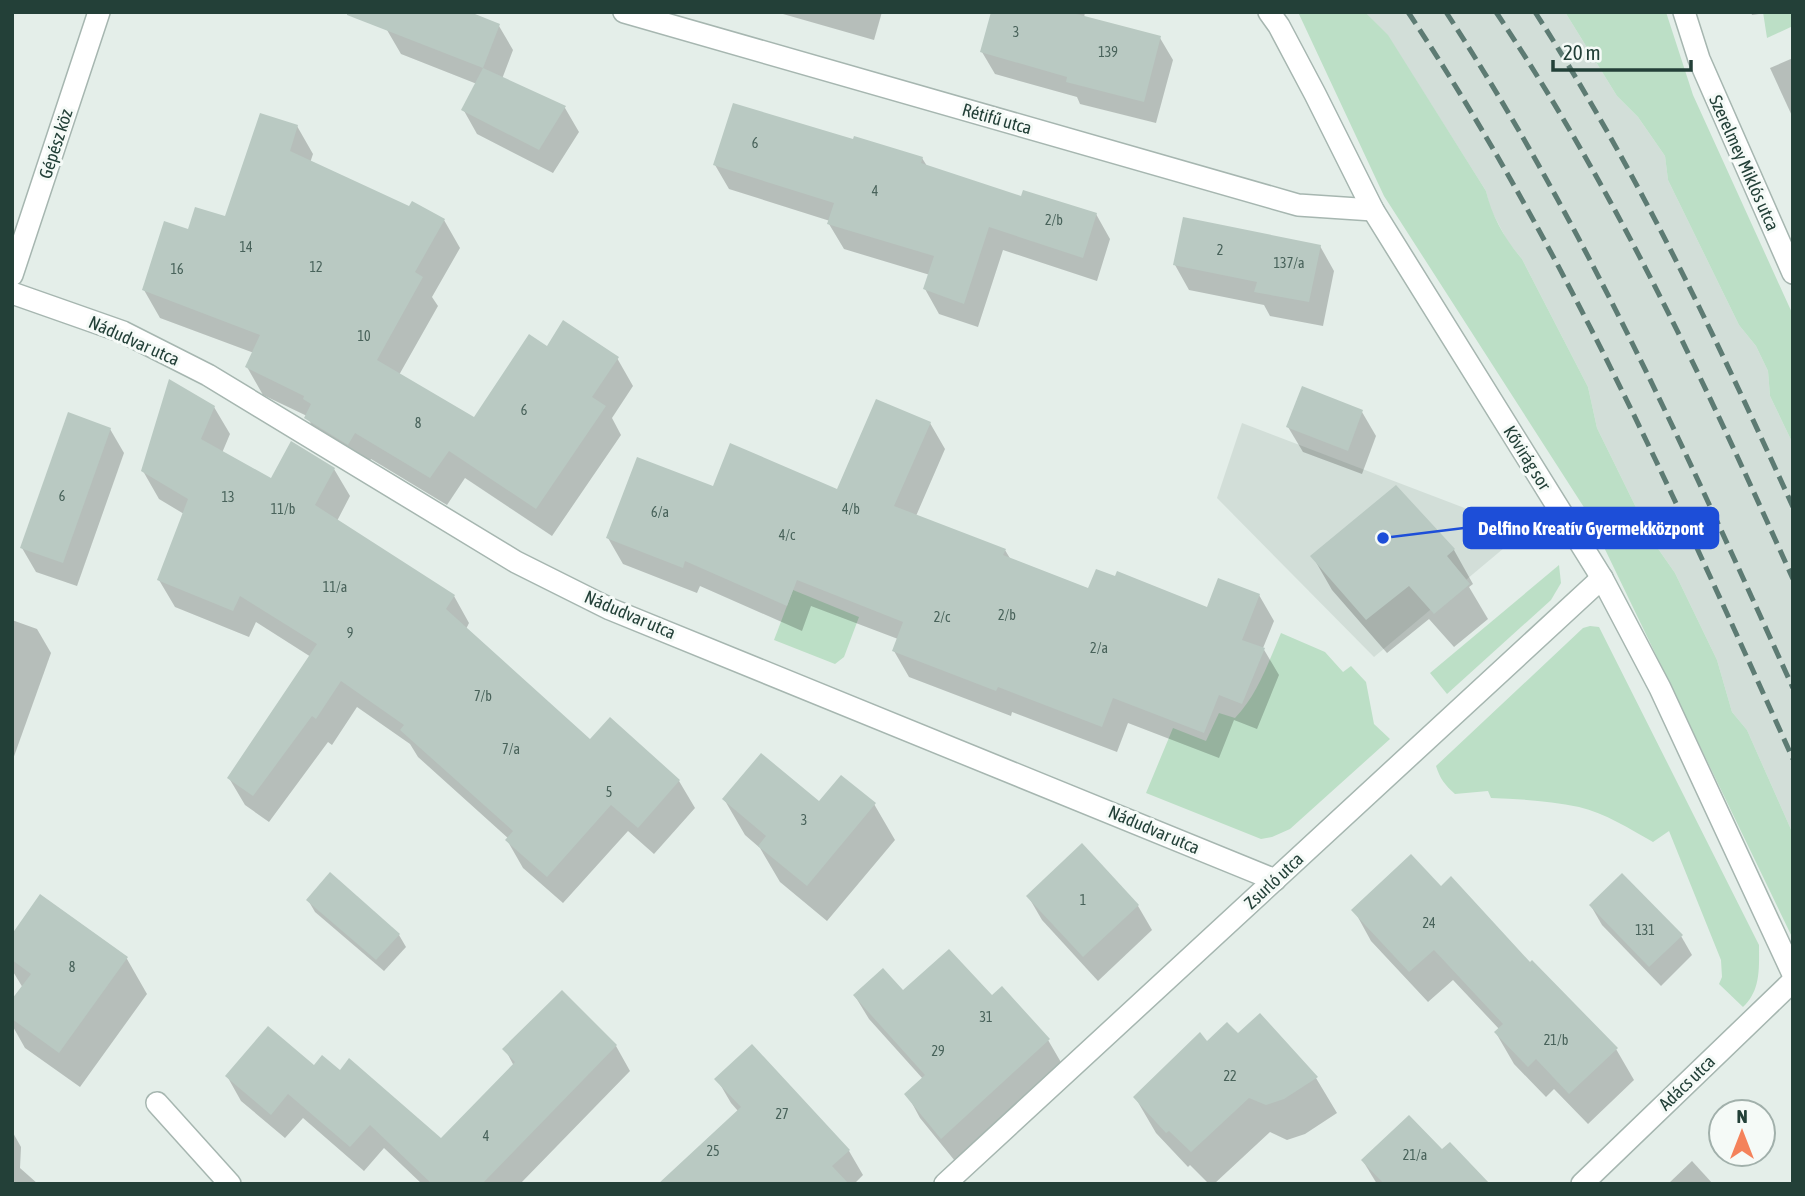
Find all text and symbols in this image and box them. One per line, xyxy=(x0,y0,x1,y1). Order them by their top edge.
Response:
house number: 3 xyxy=(1013,24,1019,40)
scale bar xyxy=(1553,28,1691,72)
text: 20 m xyxy=(1563,40,1601,64)
house number: 139 xyxy=(1098,44,1118,60)
street label: Szerelmey Miklós utca xyxy=(1705,92,1784,234)
street label: Rétifű utca xyxy=(960,99,1034,138)
street label: Gépész köz xyxy=(34,106,77,181)
house number: 6 xyxy=(752,135,759,151)
house number: 4 xyxy=(872,183,879,199)
house number: 2/b xyxy=(1045,212,1063,228)
house number: 14 xyxy=(239,239,253,255)
house number: 2 xyxy=(1217,242,1223,258)
house number: 137/a xyxy=(1274,255,1304,271)
house number: 12 xyxy=(309,259,323,275)
house number: 16 xyxy=(170,261,184,277)
street label: Nádudvar utca xyxy=(86,311,183,370)
house number: 10 xyxy=(357,328,371,344)
house number: 6 xyxy=(521,402,528,418)
house number: 8 xyxy=(415,415,422,431)
street label: Kővirág sor xyxy=(1499,422,1556,494)
house number: 6 xyxy=(59,488,66,504)
house number: 13 xyxy=(221,489,235,505)
house number: 11/b xyxy=(271,501,296,517)
house number: 4/b xyxy=(842,501,860,517)
house number: 6/a xyxy=(651,504,669,520)
callout: Delfino Kreatív Gyermekközpont xyxy=(1464,508,1718,548)
text: Delfino Kreatív Gyermekközpont xyxy=(1478,517,1705,539)
house number: 4/c xyxy=(779,527,796,543)
house number: 11/a xyxy=(323,579,347,595)
street label: Nádudvar utca xyxy=(582,586,679,643)
house number: 2/b xyxy=(998,607,1016,623)
house number: 2/c xyxy=(934,609,951,625)
house number: 9 xyxy=(347,625,353,641)
house number: 2/a xyxy=(1090,640,1108,656)
house number: 7/b xyxy=(474,688,492,704)
house number: 7/a xyxy=(502,741,520,757)
house number: 5 xyxy=(606,784,612,800)
street label: Nádudvar utca xyxy=(1106,801,1203,858)
house number: 3 xyxy=(801,812,807,828)
street label: Zsurló utca xyxy=(1240,848,1307,913)
house number: 1 xyxy=(1080,892,1086,908)
house number: 24 xyxy=(1422,915,1436,931)
house number: 131 xyxy=(1635,922,1655,938)
house number: 8 xyxy=(69,959,76,975)
house number: 31 xyxy=(979,1009,993,1025)
house number: 21/b xyxy=(1544,1032,1569,1048)
house number: 29 xyxy=(931,1043,945,1059)
street label: Adács utca xyxy=(1654,1051,1719,1114)
house number: 22 xyxy=(1223,1068,1237,1084)
north arrow xyxy=(1707,1098,1777,1168)
text: N xyxy=(1736,1105,1748,1127)
house number: 27 xyxy=(775,1106,789,1122)
house number: 4 xyxy=(483,1128,490,1144)
house number: 25 xyxy=(706,1143,720,1159)
house number: 21/a xyxy=(1403,1147,1427,1163)

